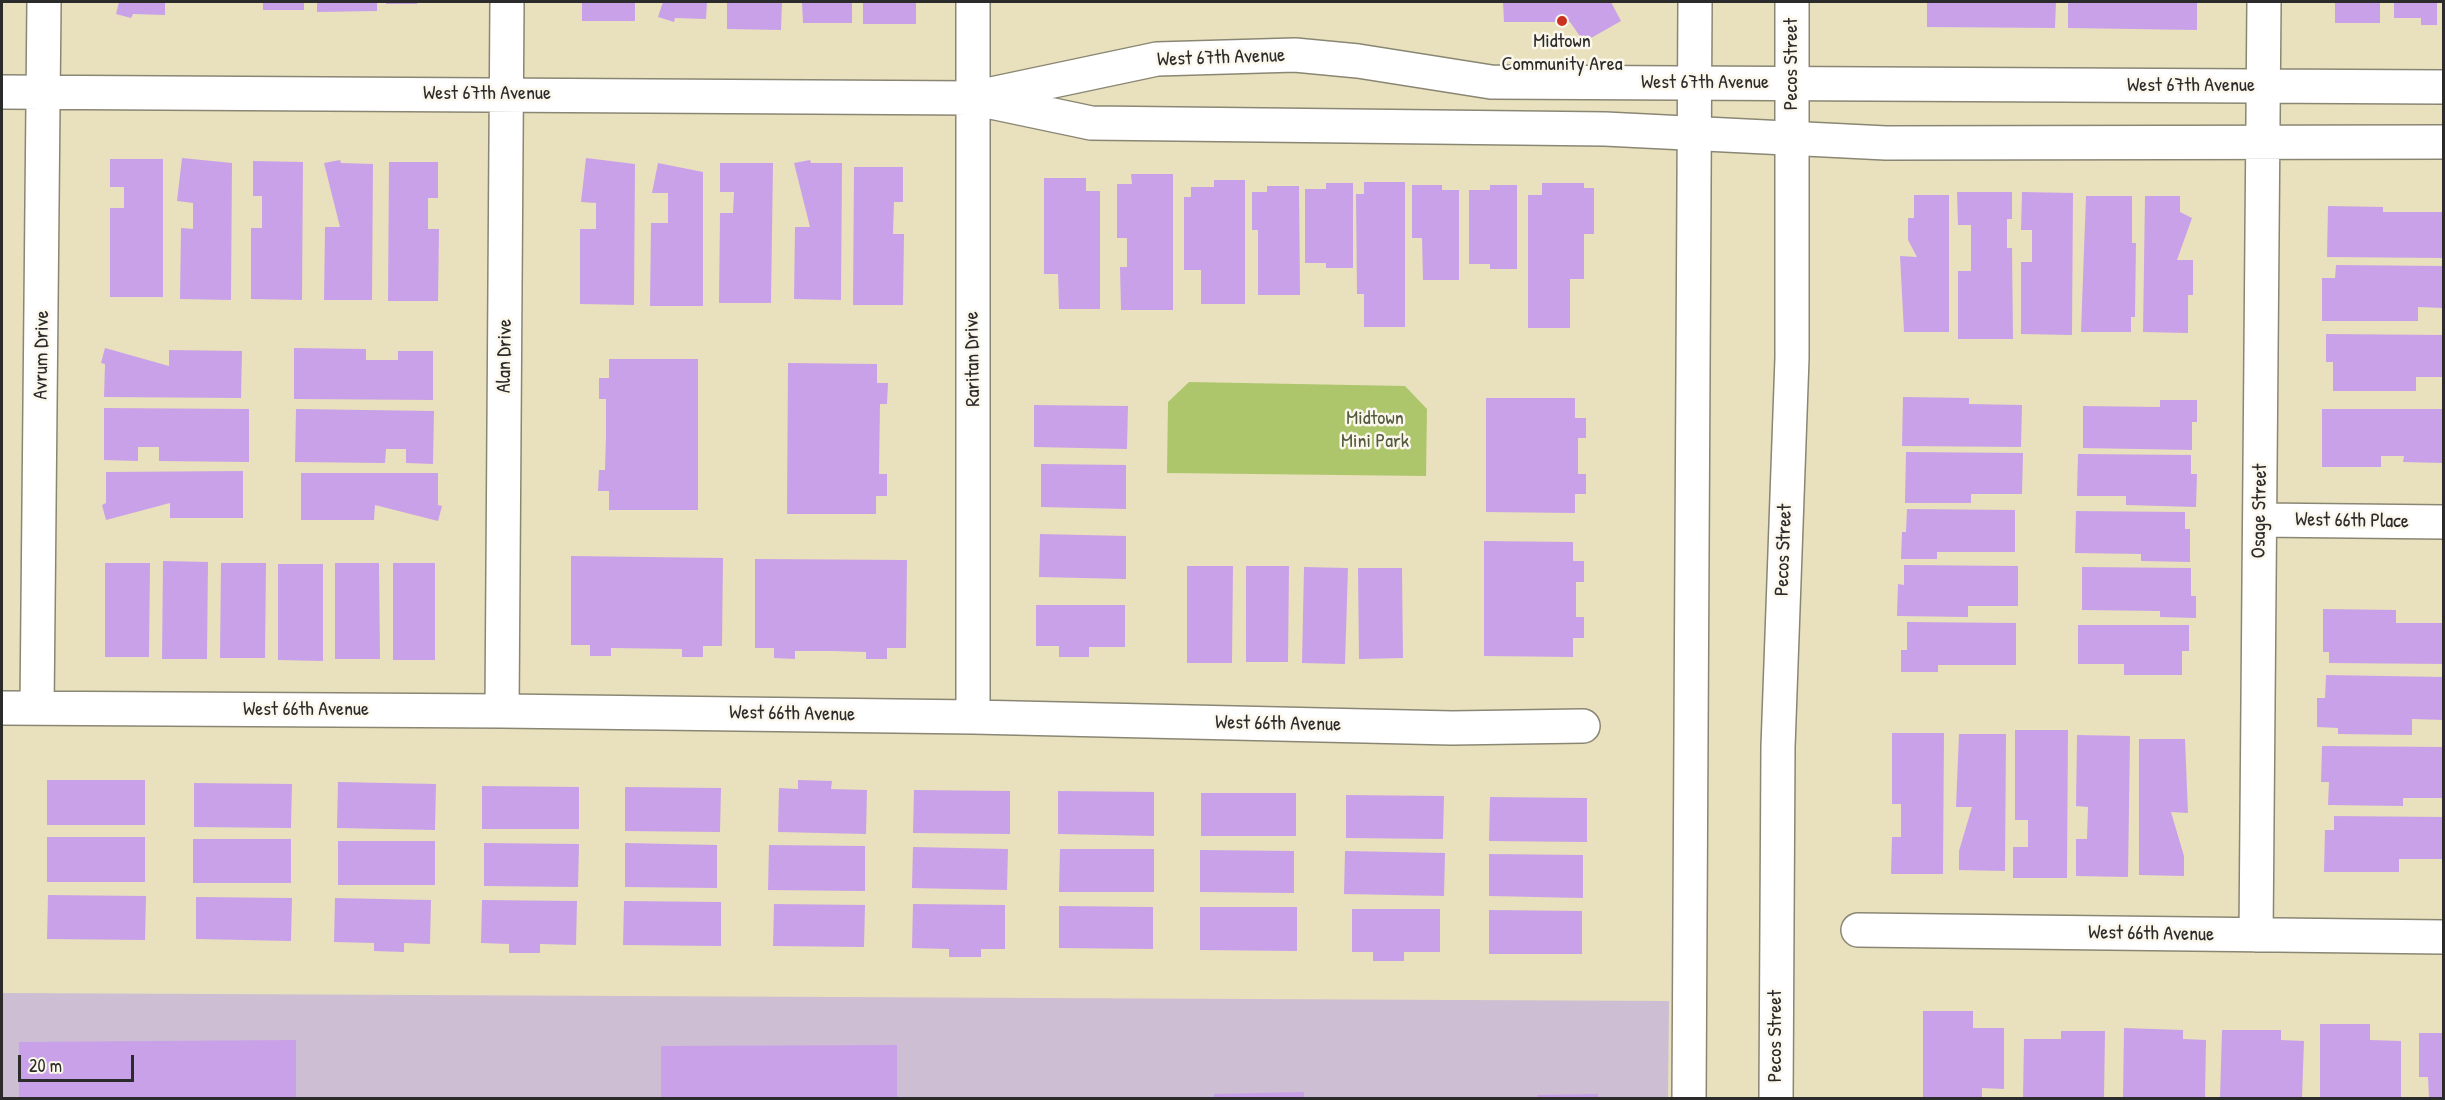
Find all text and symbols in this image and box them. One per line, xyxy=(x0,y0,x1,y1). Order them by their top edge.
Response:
marker: Midtown Community Area xyxy=(1555,14,1569,28)
street label: Pecos Street xyxy=(1780,18,1804,110)
place label: Midtown Community Area xyxy=(1502,30,1622,77)
street label: West 67th Avenue xyxy=(1157,44,1285,72)
street label: West 67th Avenue xyxy=(1641,71,1769,95)
street label: West 67th Avenue xyxy=(2127,74,2255,98)
street label: West 67th Avenue xyxy=(423,82,551,106)
street label: Avrum Drive xyxy=(29,310,55,400)
street label: Raritan Drive xyxy=(960,311,986,407)
street label: Alan Drive xyxy=(492,319,518,393)
park label: Midtown Mini Park xyxy=(1341,407,1409,454)
street label: Osage Street xyxy=(2247,463,2273,559)
street label: Pecos Street xyxy=(1770,503,1798,597)
street label: West 66th Place xyxy=(2295,508,2409,534)
street label: West 66th Avenue xyxy=(243,698,369,722)
street label: West 66th Avenue xyxy=(729,701,855,727)
street label: West 66th Avenue xyxy=(1215,711,1341,737)
street label: West 66th Avenue xyxy=(2088,921,2214,947)
street label: Pecos Street xyxy=(1764,990,1788,1082)
scale bar xyxy=(21,1043,136,1081)
text: 20 m xyxy=(29,1053,62,1078)

